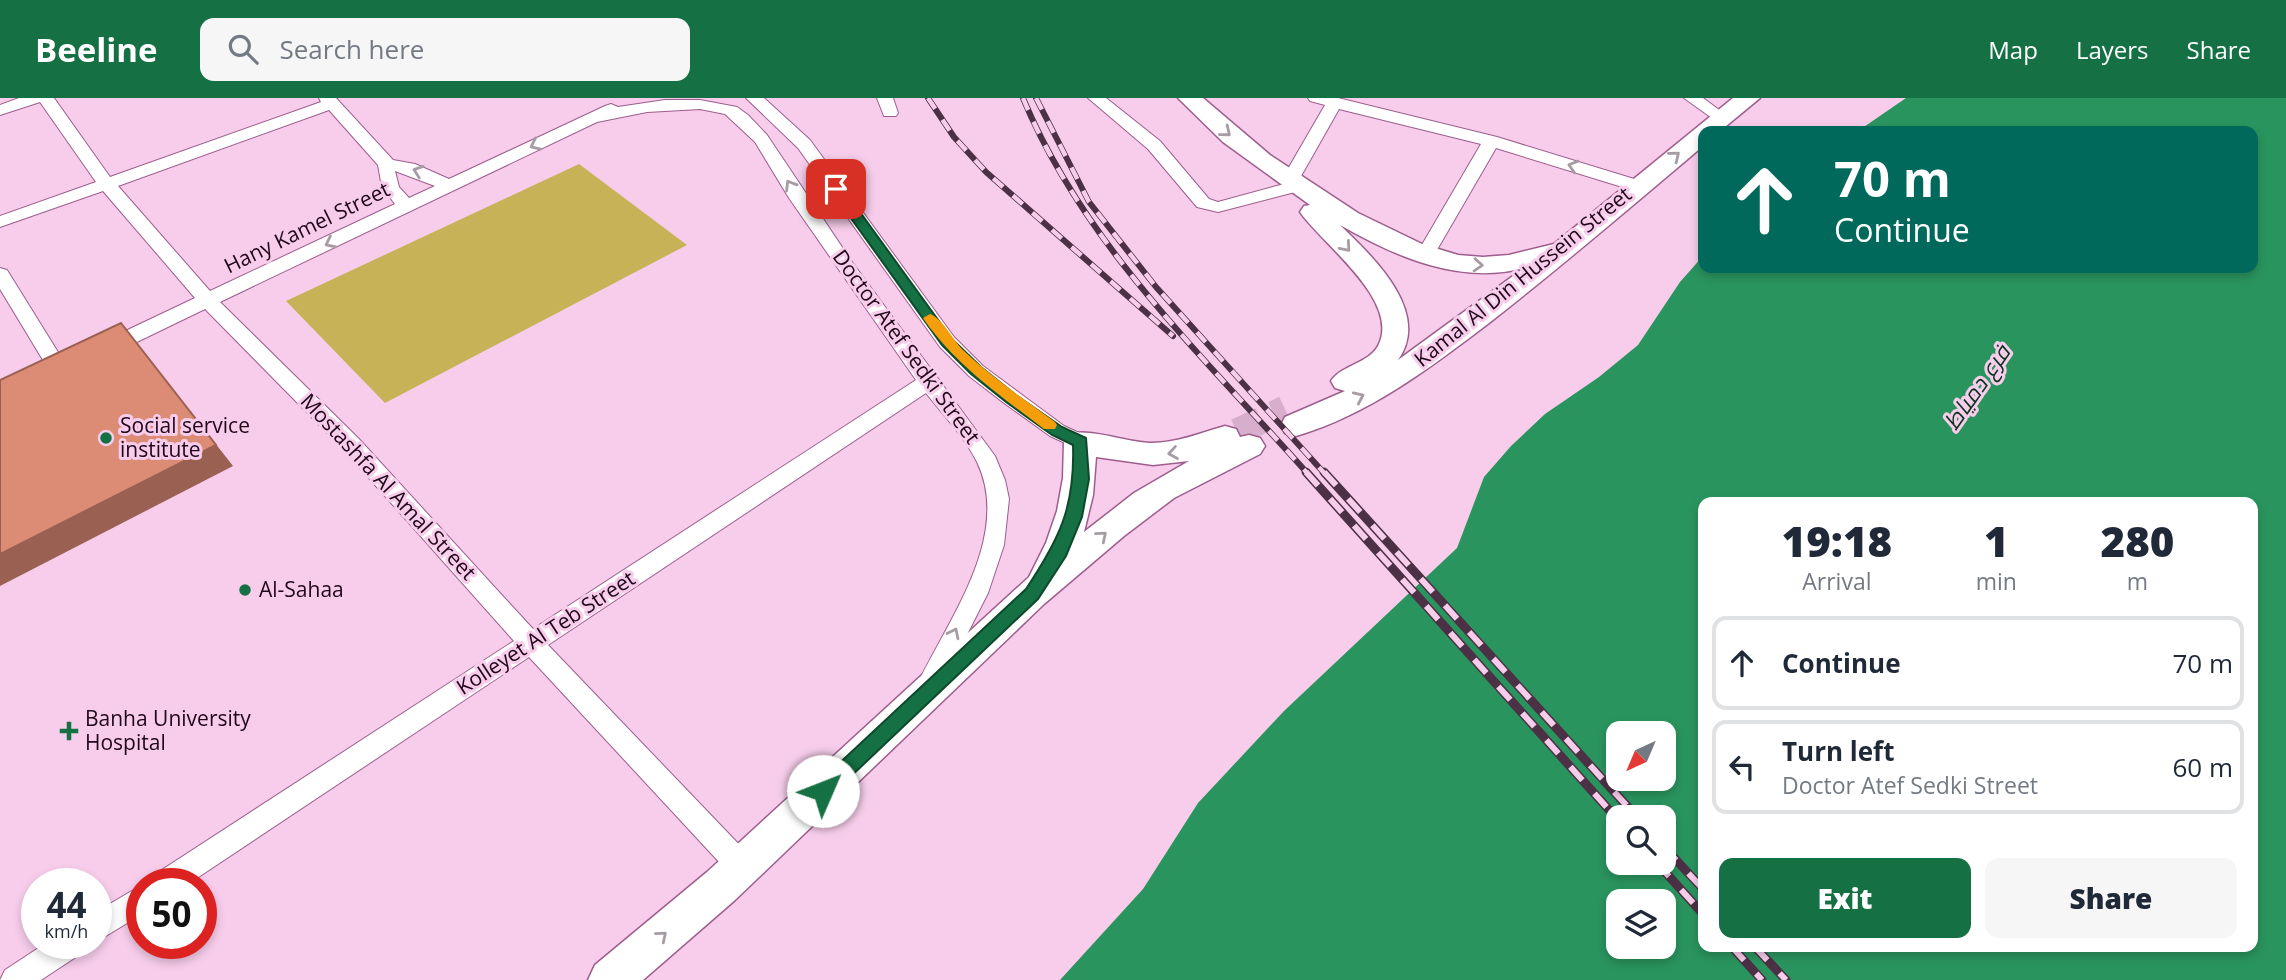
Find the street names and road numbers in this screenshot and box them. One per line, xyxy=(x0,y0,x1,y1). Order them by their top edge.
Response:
street label: Hany Kamel Street xyxy=(219,175,394,279)
street label: Kamal Al Din Hussein Street xyxy=(1408,180,1637,373)
street label: Doctor Atef Sedki Street xyxy=(827,244,987,449)
street label: Mostashfa Al Amal Street xyxy=(295,387,483,586)
street label: Kolleyet Al Teb Street xyxy=(451,564,640,700)

